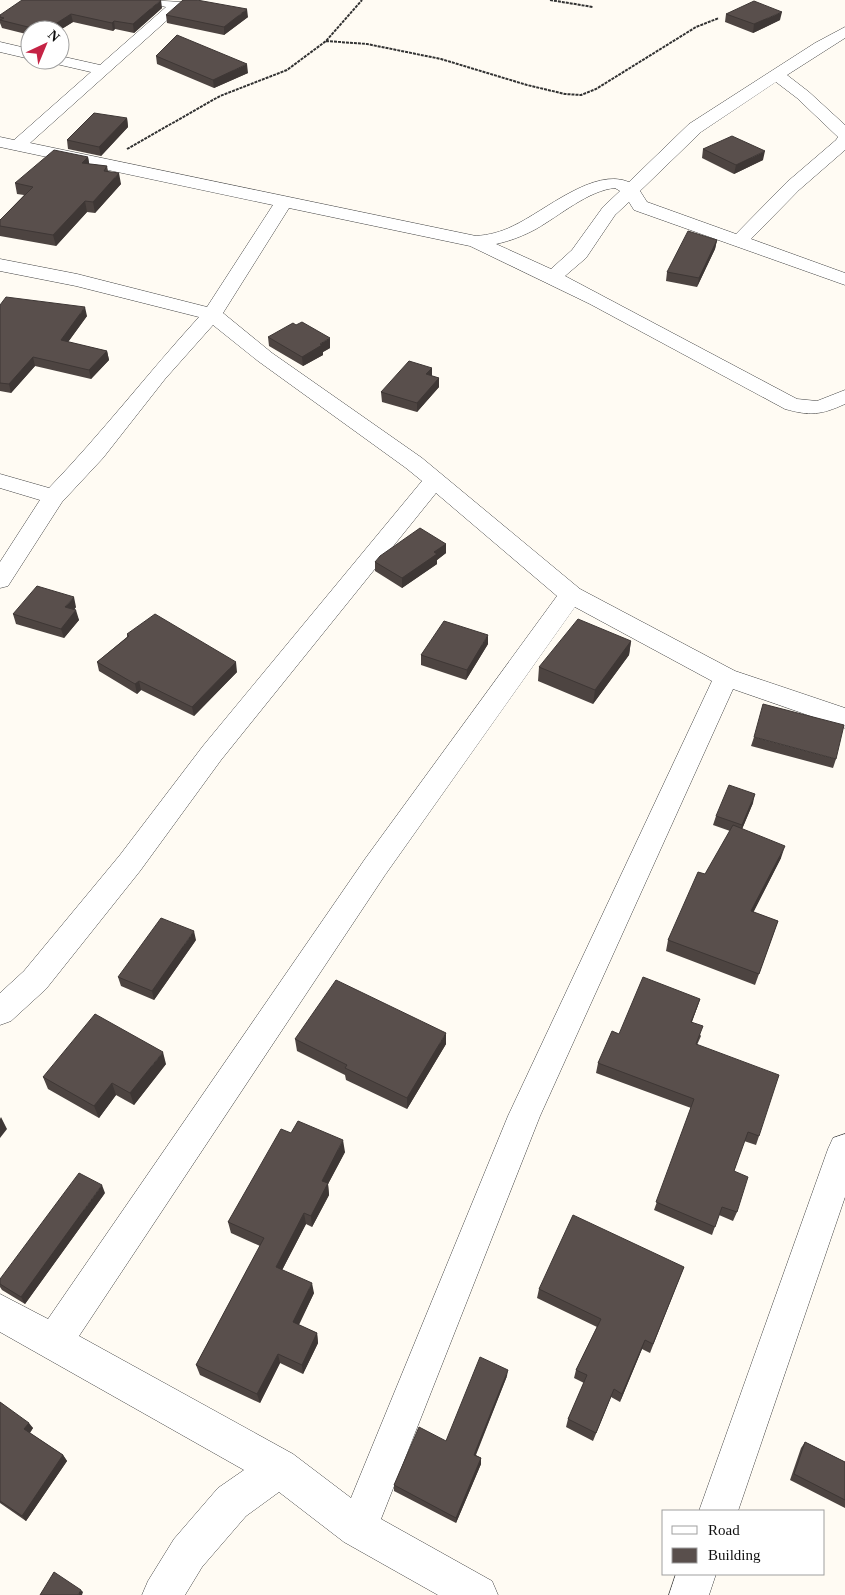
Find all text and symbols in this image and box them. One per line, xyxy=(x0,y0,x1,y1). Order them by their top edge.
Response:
north arrow xyxy=(20,20,70,70)
text: N xyxy=(45,27,63,45)
legend xyxy=(662,1510,825,1575)
text: Road xyxy=(708,1522,740,1538)
text: Building xyxy=(708,1547,761,1563)

